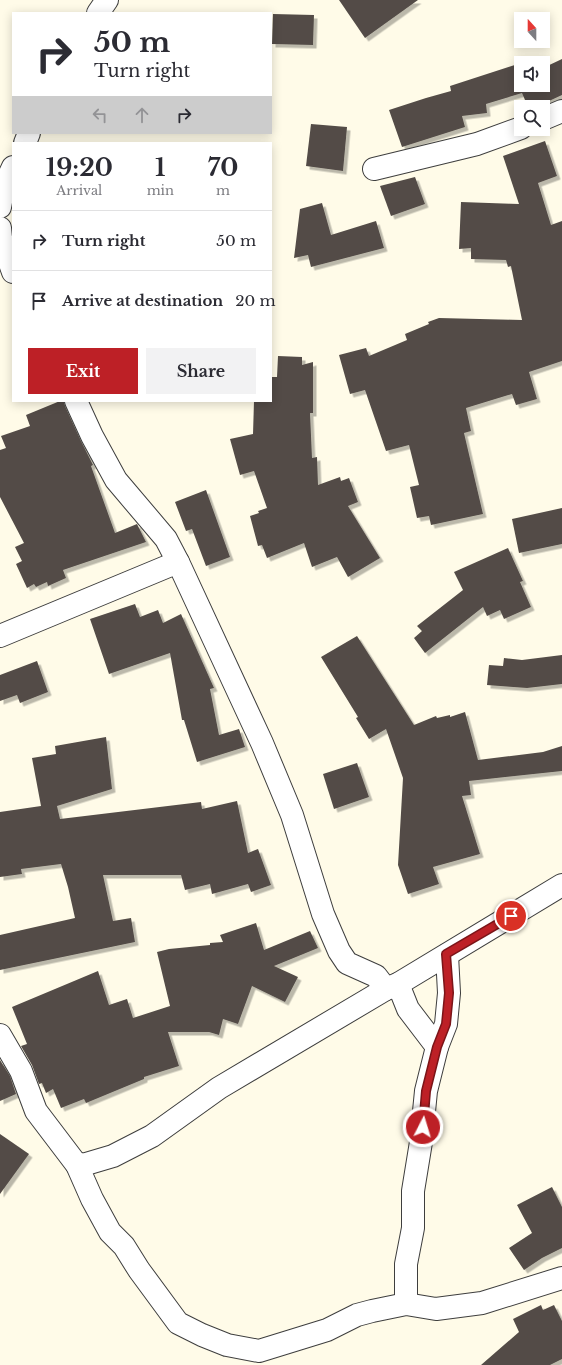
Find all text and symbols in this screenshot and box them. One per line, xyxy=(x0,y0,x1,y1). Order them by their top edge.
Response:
north arrow xyxy=(514,12,550,48)
map controls xyxy=(514,12,550,136)
text: 50 m xyxy=(94,25,170,60)
icon: right xyxy=(28,28,80,80)
button: sound xyxy=(514,56,550,92)
text: Turn right xyxy=(94,60,190,82)
button: search xyxy=(514,100,550,136)
icon: left xyxy=(89,104,111,126)
icon: ahead xyxy=(131,104,153,126)
icon: right xyxy=(173,104,195,126)
text: 19:20 xyxy=(46,153,113,182)
text: 1 xyxy=(155,153,166,182)
text: 70 xyxy=(208,153,238,182)
text: Arrival xyxy=(56,182,102,199)
text: min xyxy=(147,182,174,199)
text: m xyxy=(216,182,230,199)
icon: right xyxy=(28,230,50,252)
text: Turn right xyxy=(62,231,145,250)
text: 50 m xyxy=(216,231,256,250)
icon: arrive xyxy=(28,290,50,312)
text: Arrive at destination xyxy=(62,291,223,310)
text: 20 m xyxy=(235,291,276,310)
button: Exit xyxy=(28,348,138,394)
button: Share xyxy=(146,348,256,394)
pin xyxy=(494,899,528,933)
icon: arrive xyxy=(500,905,522,927)
position arrow xyxy=(402,1106,444,1148)

